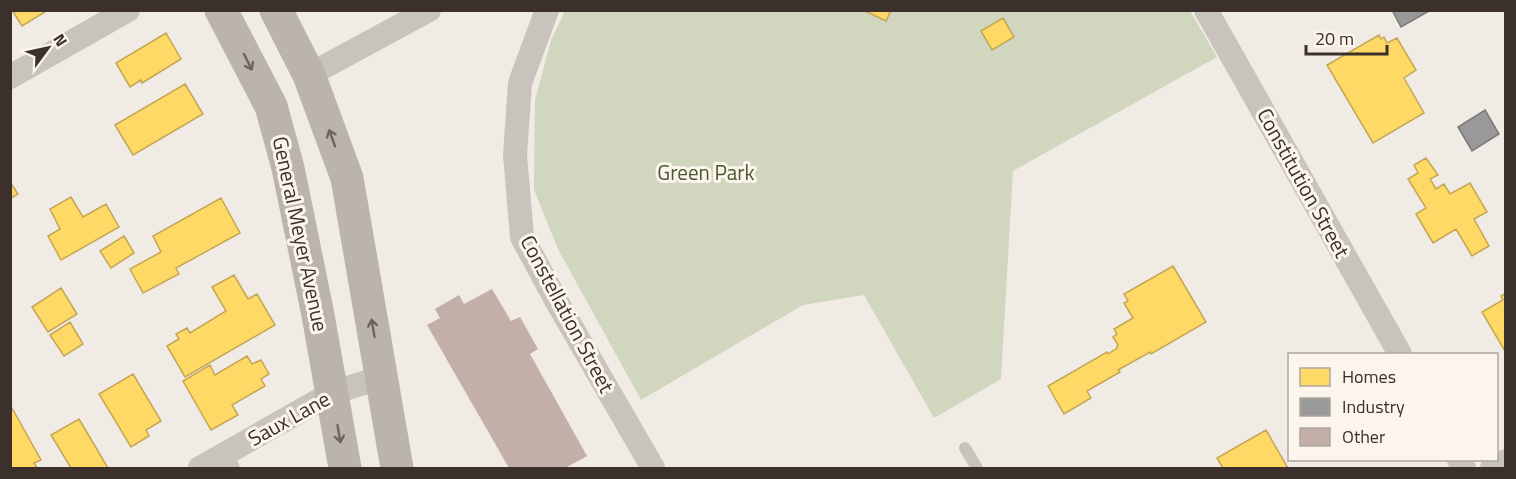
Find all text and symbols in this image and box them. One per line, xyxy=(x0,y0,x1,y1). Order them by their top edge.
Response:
north arrow xyxy=(18,18,78,78)
scale bar xyxy=(1306,18,1387,56)
text: 20 m xyxy=(1315,25,1354,52)
text: N xyxy=(47,29,74,51)
one-way arrow xyxy=(243,53,255,71)
street label: Constitution Street xyxy=(1249,102,1359,264)
one-way arrow xyxy=(326,129,337,148)
street label: General Meyer Avenue xyxy=(265,133,337,334)
park label: Green Park xyxy=(657,156,755,188)
street label: Constellation Street xyxy=(513,229,623,399)
one-way arrow xyxy=(367,319,378,338)
legend xyxy=(1288,353,1498,461)
text: Homes xyxy=(1342,363,1396,390)
street label: Saux Lane xyxy=(242,382,335,454)
text: Industry xyxy=(1342,393,1405,420)
one-way arrow xyxy=(334,423,345,443)
text: Other xyxy=(1342,423,1385,450)

